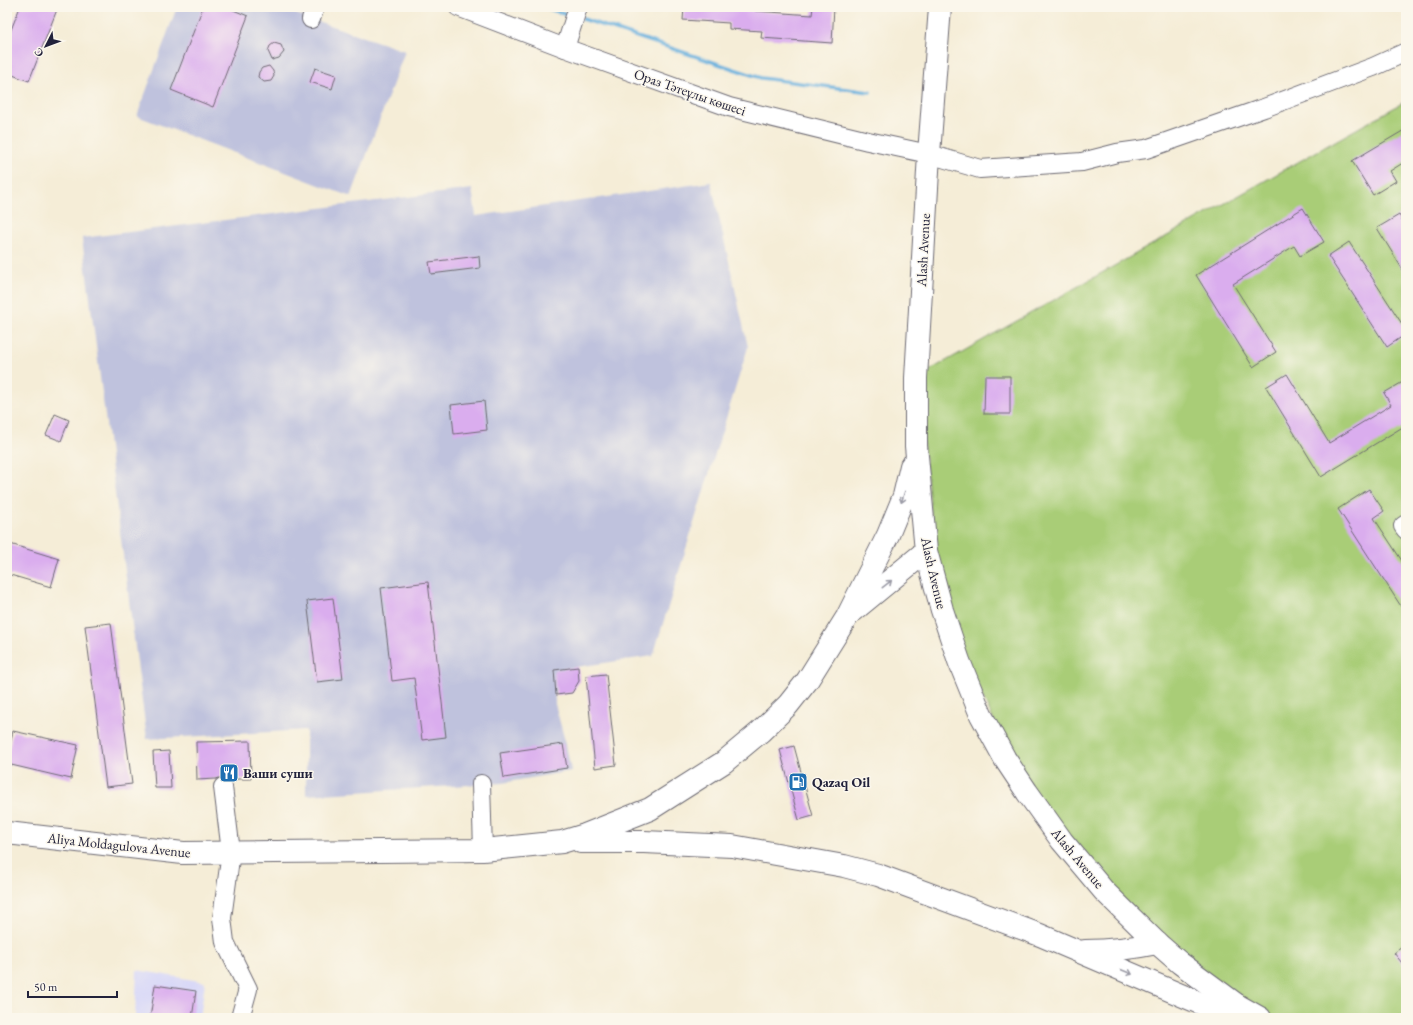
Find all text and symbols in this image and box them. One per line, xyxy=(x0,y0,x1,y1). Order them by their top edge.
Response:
north arrow xyxy=(26,26,66,66)
text: С xyxy=(31,45,46,60)
street label: Ораз Тәтеұлы көшесі xyxy=(632,64,749,120)
street label: Alash Avenue xyxy=(912,212,934,288)
one-way arrow xyxy=(899,490,906,503)
street label: Alash Avenue xyxy=(917,534,951,611)
one-way arrow xyxy=(882,579,893,588)
restaurant icon: Ваши суши xyxy=(218,762,240,784)
place label: Ваши суши xyxy=(243,764,313,782)
fuel station icon: Qazaq Oil xyxy=(787,771,809,793)
place label: Qazaq Oil xyxy=(812,773,870,791)
street label: Alash Avenue xyxy=(1047,823,1109,892)
street label: Aliya Moldagulova Avenue xyxy=(46,828,192,862)
one-way arrow xyxy=(1121,968,1133,976)
scale bar xyxy=(28,973,117,999)
text: 50 m xyxy=(34,979,58,995)

